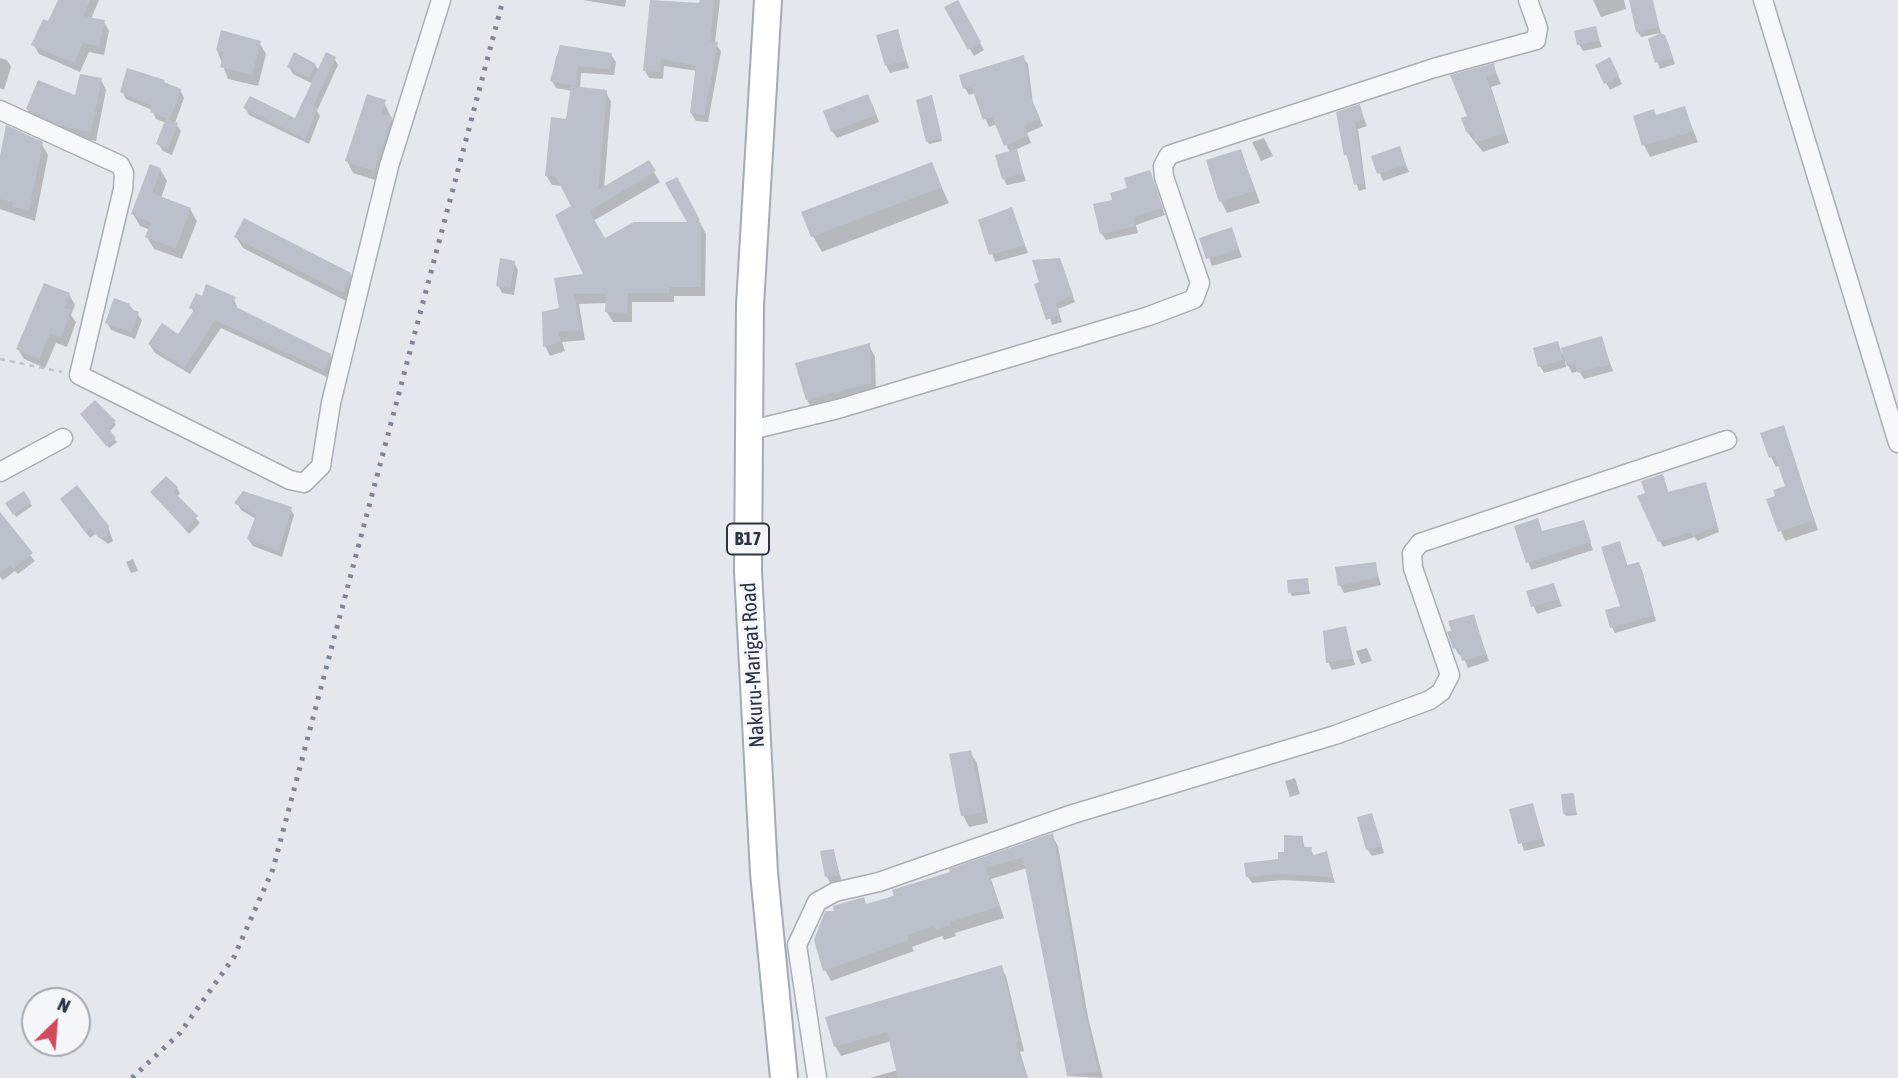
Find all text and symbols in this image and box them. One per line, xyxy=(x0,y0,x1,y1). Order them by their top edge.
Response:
road number: B17 xyxy=(727,524,769,554)
street label: Nakuru-Marigat Road xyxy=(736,582,770,748)
north arrow xyxy=(21,987,91,1057)
text: N xyxy=(54,992,74,1017)

